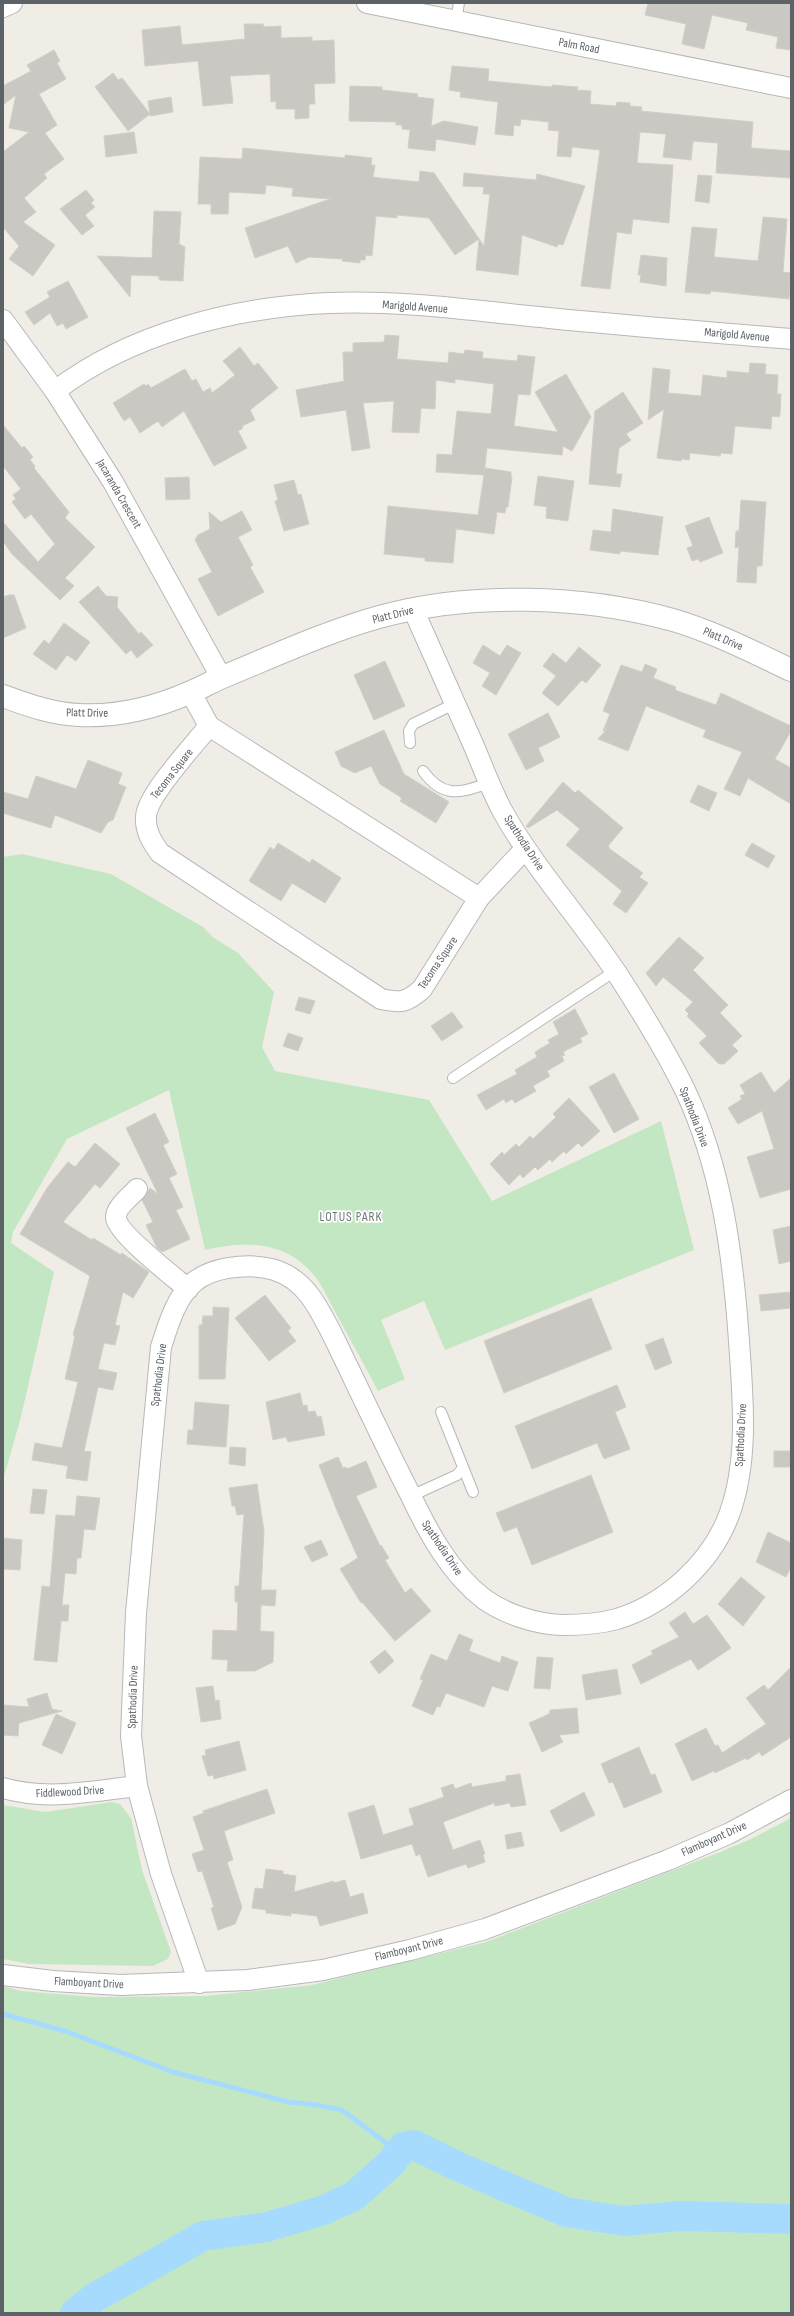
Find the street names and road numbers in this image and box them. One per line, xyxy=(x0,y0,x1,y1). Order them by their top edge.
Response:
street label: Palm Road xyxy=(557,35,601,57)
street label: Marigold Avenue xyxy=(382,297,448,317)
street label: Marigold Avenue xyxy=(704,325,771,345)
street label: Jacaranda Crescent xyxy=(93,456,145,532)
street label: Platt Drive xyxy=(371,603,415,627)
street label: Platt Drive xyxy=(701,624,745,654)
street label: Platt Drive xyxy=(66,705,108,721)
street label: Tecoma Square xyxy=(147,745,197,803)
street label: Spathodia Drive xyxy=(500,812,548,874)
street label: Tecoma Square xyxy=(415,933,461,992)
street label: Spathodia Drive xyxy=(676,1085,712,1149)
street label: Spathodia Drive xyxy=(148,1343,170,1407)
street label: Spathodia Drive xyxy=(732,1403,750,1467)
street label: Spathodia Drive xyxy=(418,1518,466,1579)
street label: Spathodia Drive xyxy=(124,1665,142,1729)
street label: Fiddlewood Drive xyxy=(35,1783,105,1801)
street label: Flamboyant Drive xyxy=(679,1818,749,1860)
street label: Flamboyant Drive xyxy=(373,1933,445,1965)
street label: Flamboyant Drive xyxy=(54,1974,124,1992)

